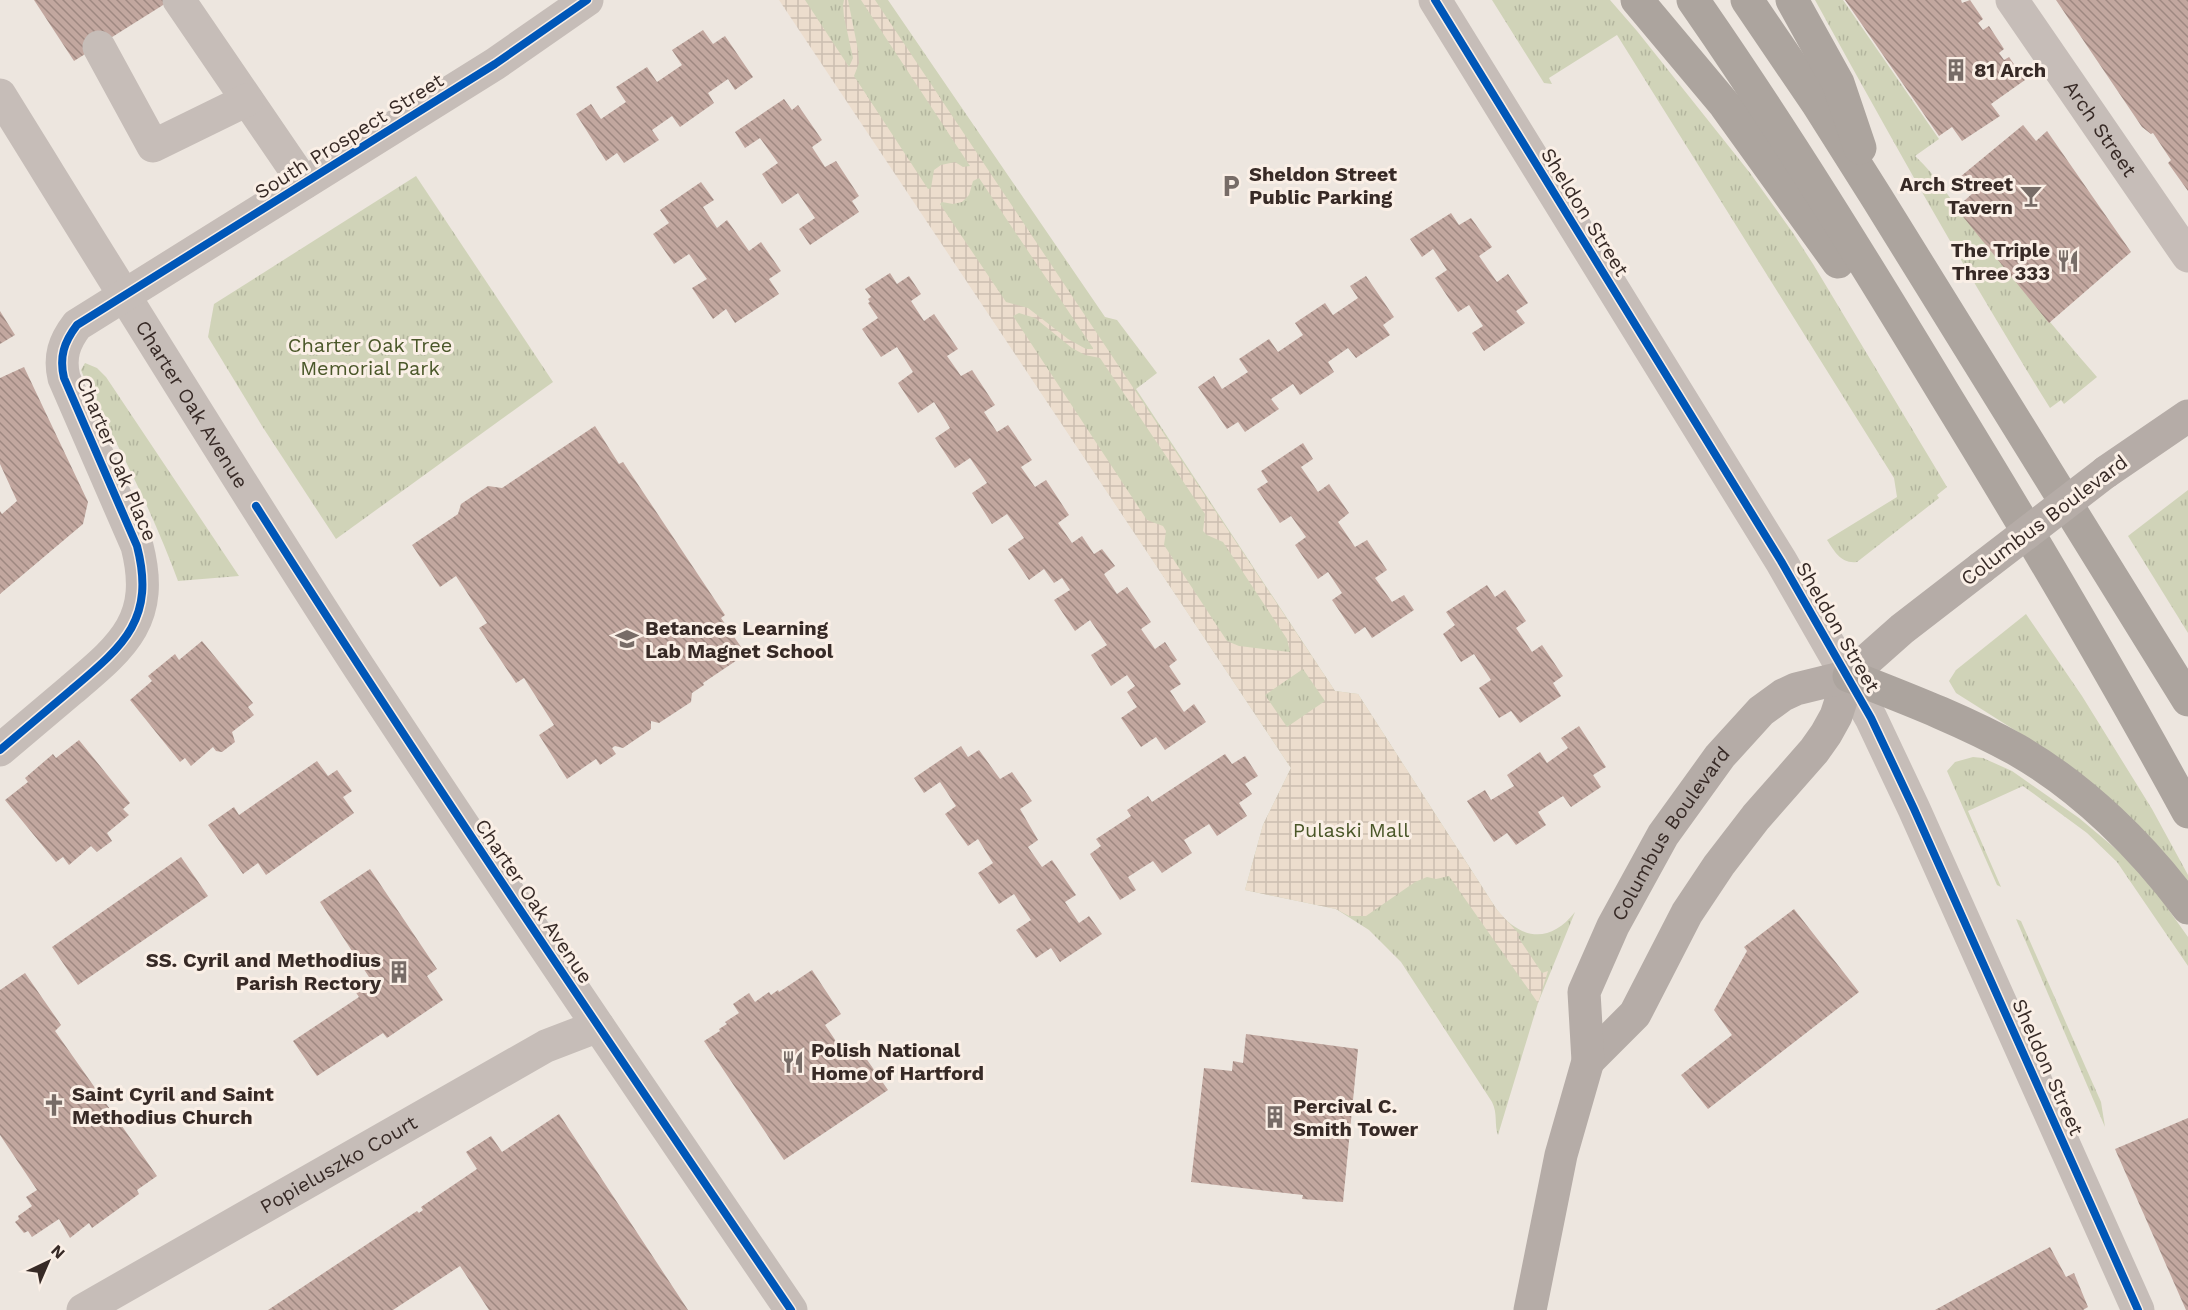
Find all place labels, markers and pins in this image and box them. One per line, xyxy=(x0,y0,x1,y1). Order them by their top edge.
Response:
building icon: 81 Arch xyxy=(1943,57,1969,83)
place label: 81 Arch xyxy=(1974,58,2046,82)
place label: Sheldon Street Public Parking xyxy=(1249,162,1397,209)
place label: Arch Street Tavern xyxy=(1900,172,2013,219)
parking icon: Sheldon Street Public Parking xyxy=(1218,173,1244,199)
bar icon: Arch Street Tavern xyxy=(2018,183,2044,209)
place label: The Triple Three 333 xyxy=(1951,238,2050,285)
restaurant icon: The Triple Three 333 xyxy=(2055,248,2081,274)
place label: Betances Learning Lab Magnet School xyxy=(645,616,834,663)
school or university icon: Betances Learning Lab Magnet School xyxy=(614,626,640,652)
place label: SS. Cyril and Methodius Parish Rectory xyxy=(146,948,382,995)
building icon: SS. Cyril and Methodius Parish Rectory xyxy=(386,959,412,985)
place label: Polish National Home of Hartford xyxy=(811,1038,984,1085)
restaurant icon: Polish National Home of Hartford xyxy=(780,1049,806,1075)
place label: Saint Cyril and Saint Methodius Church xyxy=(72,1082,274,1129)
church icon: Saint Cyril and Saint Methodius Church xyxy=(41,1092,67,1118)
place label: Percival C. Smith Tower xyxy=(1293,1094,1419,1141)
building icon: Percival C. Smith Tower xyxy=(1262,1104,1288,1130)

